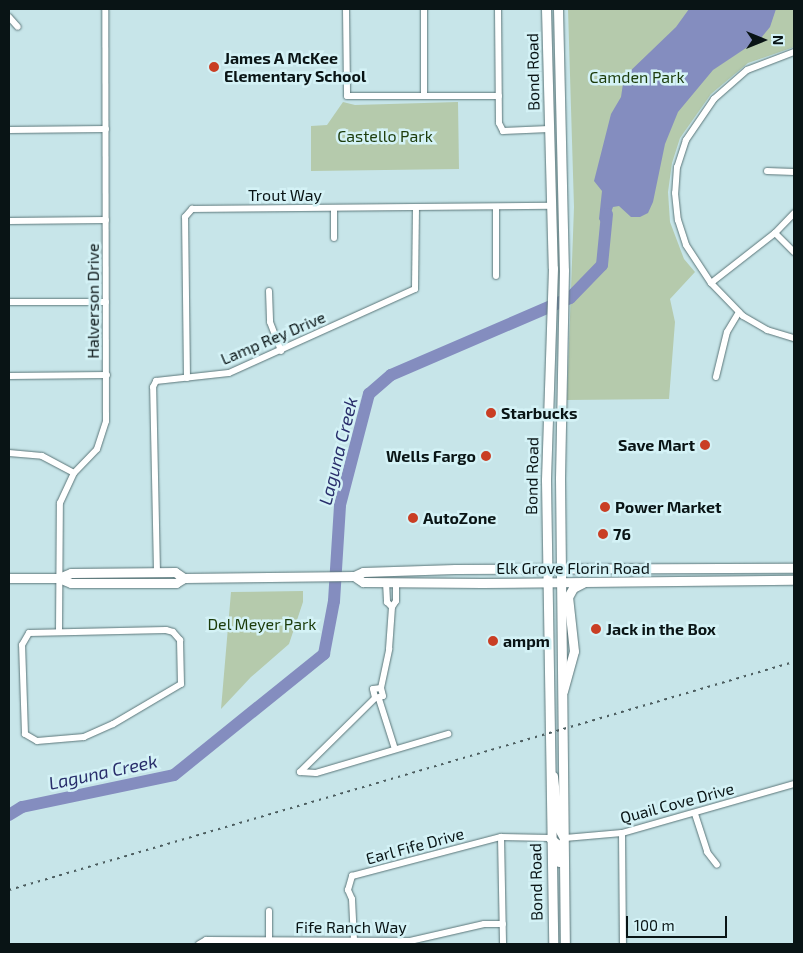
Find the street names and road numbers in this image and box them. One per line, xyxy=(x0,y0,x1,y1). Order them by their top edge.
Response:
street label: Bond Road xyxy=(523,33,543,111)
street label: Trout Way xyxy=(248,185,322,205)
street label: Halverson Drive xyxy=(83,243,103,359)
street label: Lamp Rey Drive xyxy=(218,307,328,369)
street label: Bond Road xyxy=(522,437,542,515)
street label: Elk Grove Florin Road xyxy=(496,558,650,578)
street label: Quail Cove Drive xyxy=(618,779,736,827)
street label: Earl Fife Drive xyxy=(364,824,466,868)
street label: Bond Road xyxy=(526,843,546,921)
street label: Fife Ranch Way xyxy=(295,917,407,937)

